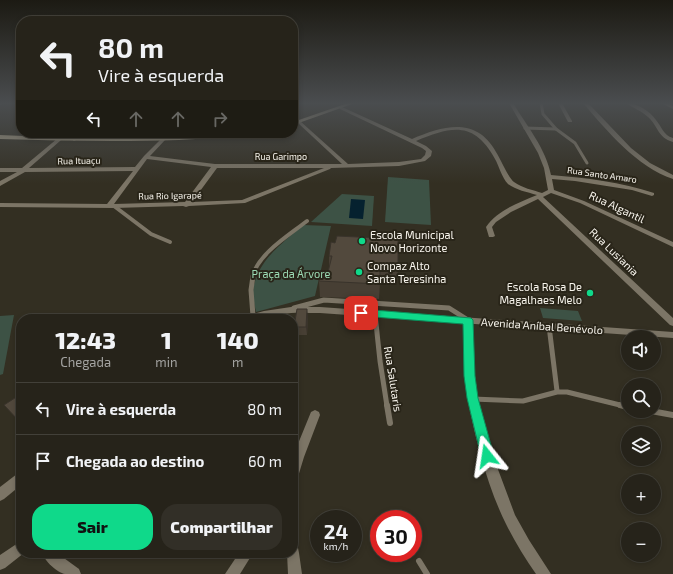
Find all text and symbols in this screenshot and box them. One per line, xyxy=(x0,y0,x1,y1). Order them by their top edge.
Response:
text: 80 m xyxy=(98,30,164,64)
icon: left xyxy=(32,32,84,84)
text: Vire à esquerda xyxy=(98,64,224,86)
icon: left xyxy=(83,108,105,130)
icon: ahead xyxy=(125,108,147,130)
icon: ahead xyxy=(167,108,189,130)
icon: right xyxy=(209,108,231,130)
street label: Rua Garimpo xyxy=(255,151,307,162)
street label: Rua Ituaçu xyxy=(57,155,101,167)
street label: Rua Santo Amaro xyxy=(567,164,638,185)
street label: Rua Algantil xyxy=(587,188,648,225)
street label: Rua Rio Igarapé xyxy=(138,189,202,202)
street label: Rua Lusiania xyxy=(587,225,642,278)
place label: Escola Municipal Novo Horizonte xyxy=(370,228,455,254)
marker: Escola Municipal Novo Horizonte xyxy=(357,236,367,246)
place label: Compaz Alto Santa Teresinha xyxy=(367,259,446,285)
park label: Praça da Árvore xyxy=(252,267,330,281)
marker: Compaz Alto Santa Teresinha xyxy=(354,267,364,277)
place label: Escola Rosa De Magalhaes Melo xyxy=(499,280,582,306)
marker: Escola Rosa De Magalhaes Melo xyxy=(585,288,595,298)
pin xyxy=(344,296,378,330)
icon: arrive xyxy=(350,302,372,324)
street label: Avenida Aníbal Benévolo xyxy=(481,315,603,336)
text: 12:43 xyxy=(55,325,116,354)
text: 1 xyxy=(161,325,172,354)
text: 140 xyxy=(217,325,259,354)
map controls xyxy=(621,330,661,562)
button: sound xyxy=(621,330,661,370)
street label: Rua Salutaris xyxy=(382,345,405,413)
text: Chegada xyxy=(60,354,111,370)
text: min xyxy=(155,354,178,370)
text: m xyxy=(232,354,243,370)
button: search xyxy=(621,378,661,418)
icon: left xyxy=(32,398,54,420)
text: Vire à esquerda xyxy=(66,400,176,418)
text: 80 m xyxy=(247,400,282,418)
button: layers xyxy=(621,426,661,466)
position arrow xyxy=(466,435,508,477)
icon: arrive xyxy=(32,450,54,472)
text: Chegada ao destino xyxy=(66,452,204,470)
text: 60 m xyxy=(248,452,282,470)
button: + xyxy=(621,474,661,514)
button: Sair xyxy=(32,504,153,550)
button: Compartilhar xyxy=(161,504,282,550)
speed limit sign: 30 xyxy=(370,510,422,562)
text: 24 xyxy=(324,519,348,543)
button: − xyxy=(621,522,661,562)
text: km/h xyxy=(324,540,348,552)

